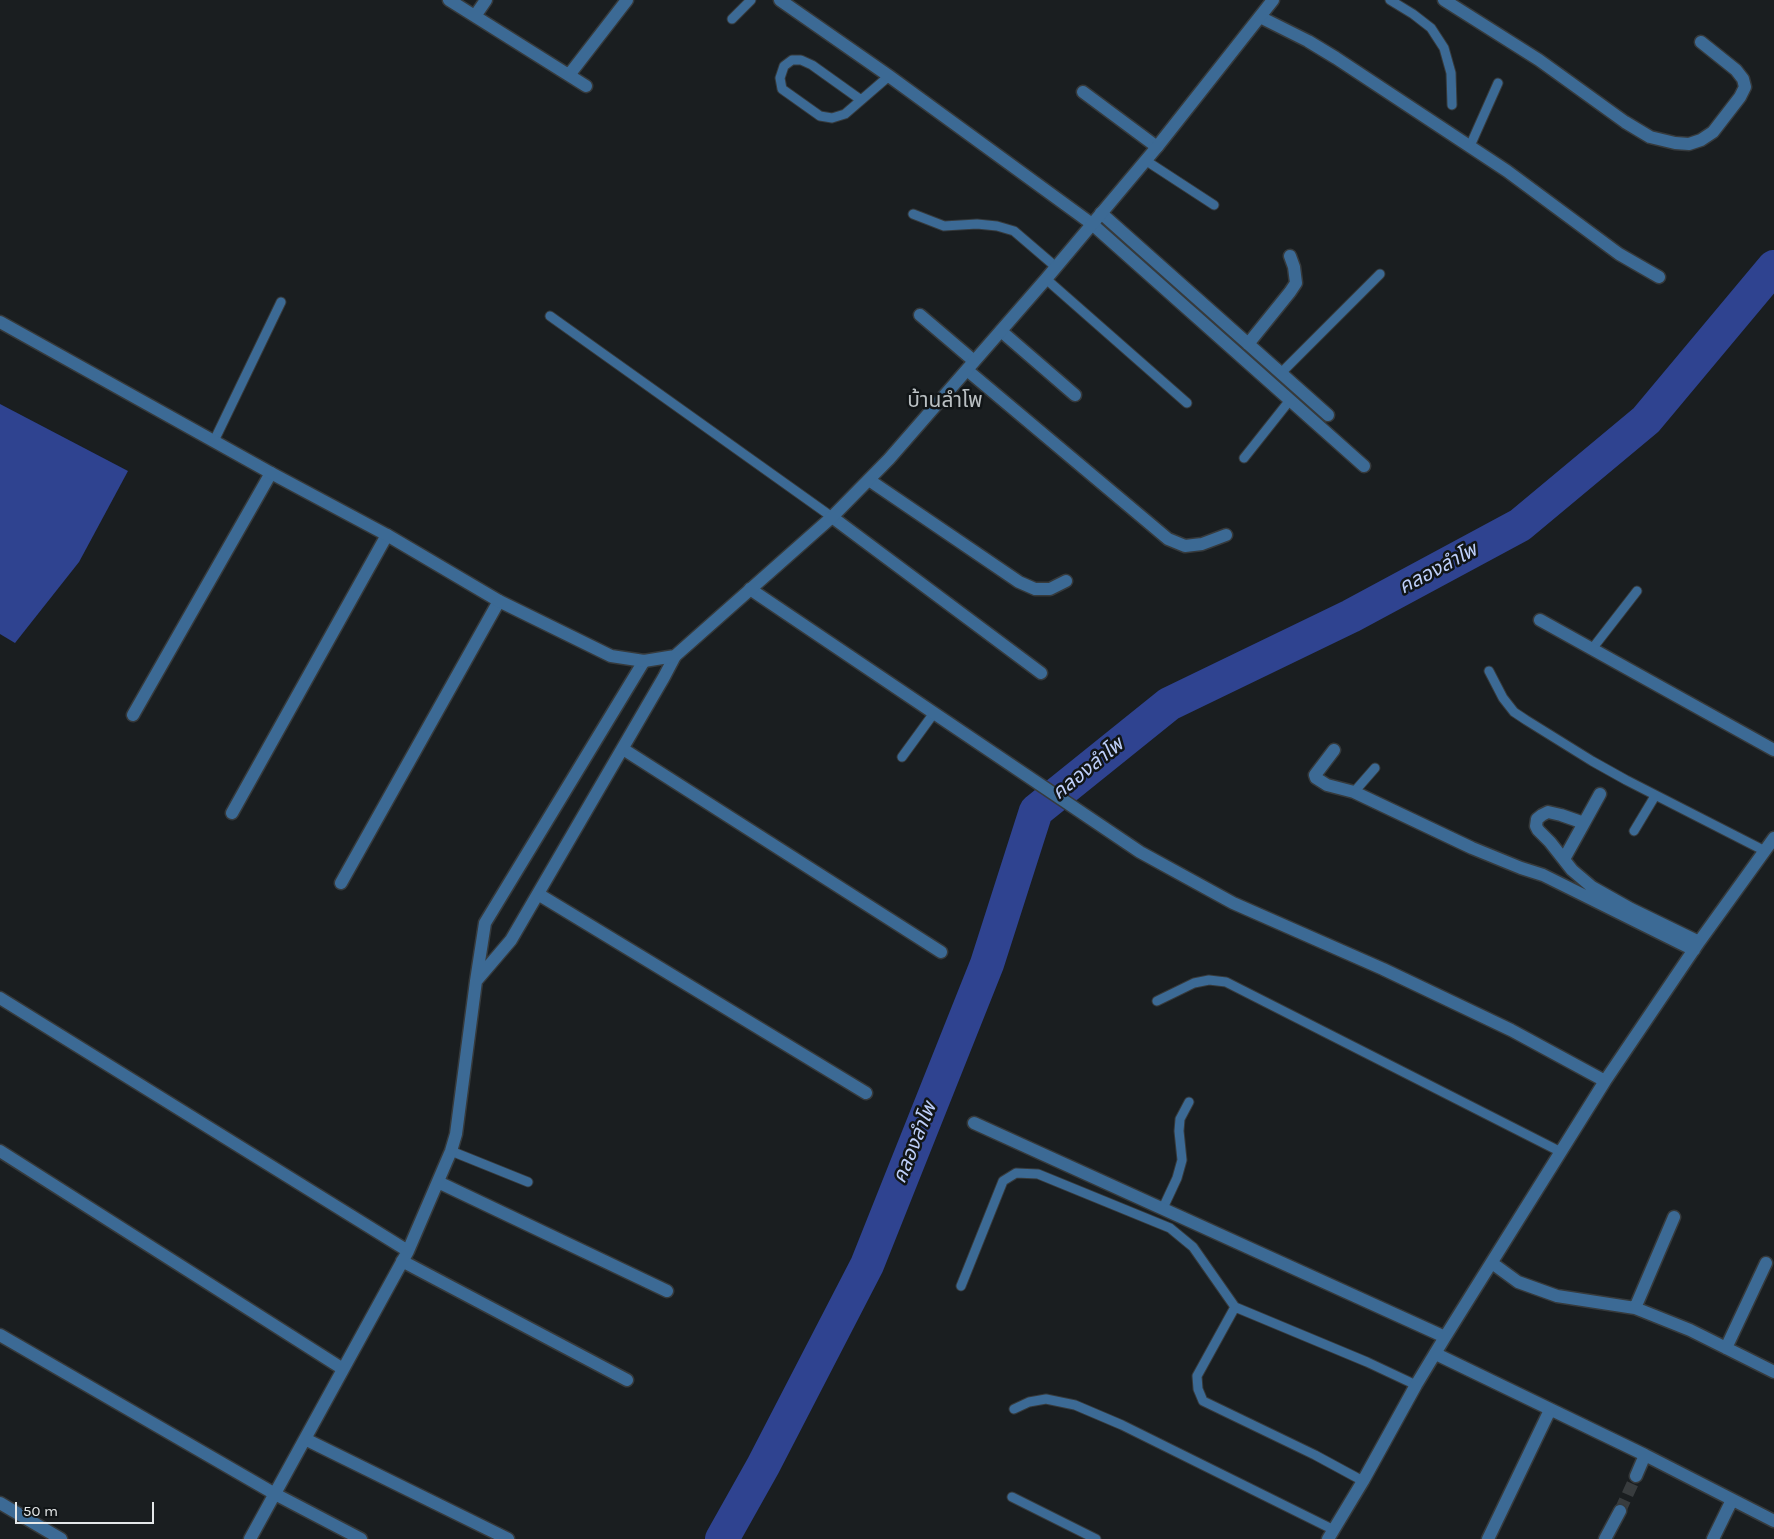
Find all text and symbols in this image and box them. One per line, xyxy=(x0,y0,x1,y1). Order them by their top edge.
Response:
district label: บ้านลำโพ xyxy=(907,388,983,414)
water label: คลองลำโพ xyxy=(1395,538,1481,600)
water label: คลองลำโพ xyxy=(1047,733,1129,805)
water label: คลองลำโพ xyxy=(888,1099,942,1187)
scale bar xyxy=(18,1492,156,1524)
text: 50 m xyxy=(23,1502,58,1520)

